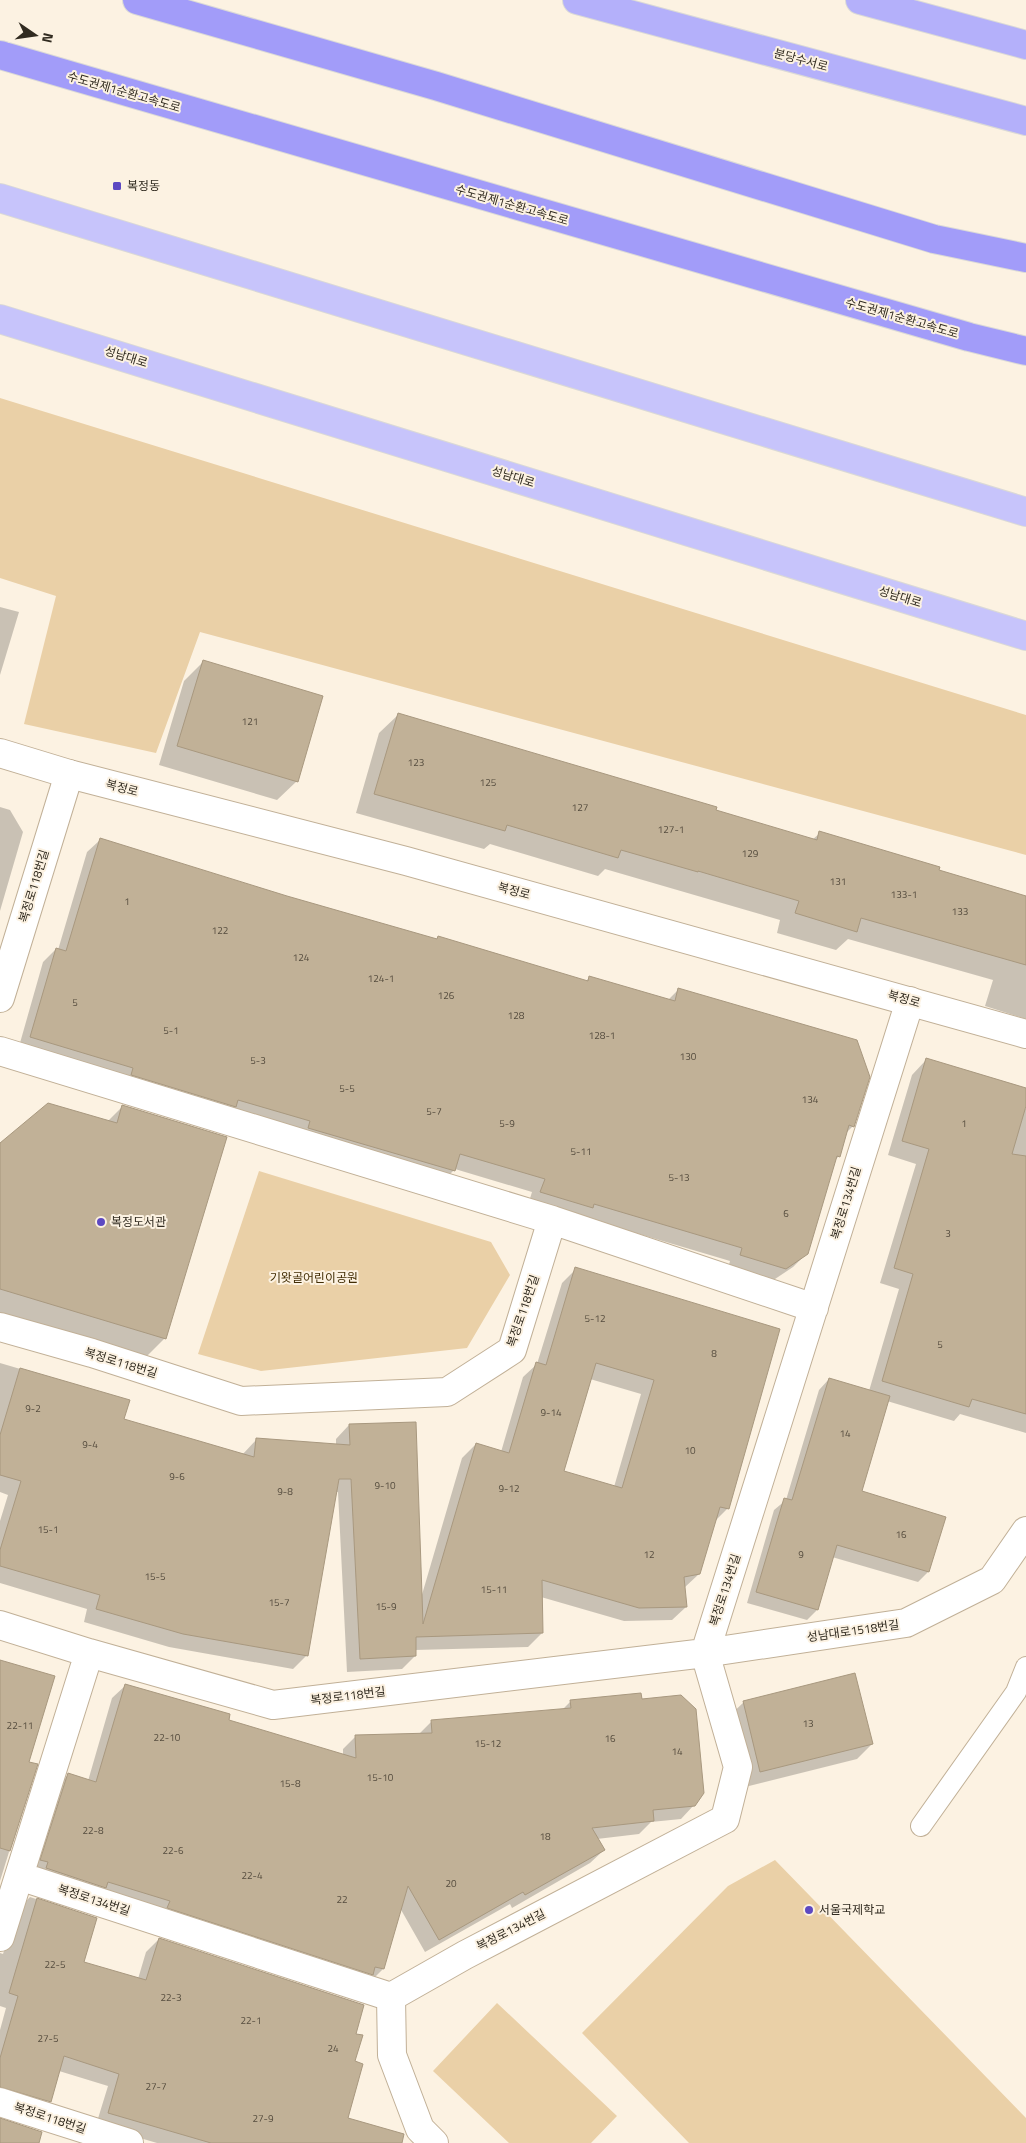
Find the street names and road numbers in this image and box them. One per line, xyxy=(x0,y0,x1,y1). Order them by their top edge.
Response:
street label: 분당수서로 xyxy=(772,43,830,76)
street label: 수도권제1순환고속도로 xyxy=(65,66,183,117)
street label: 수도권제1순환고속도로 xyxy=(453,179,571,230)
street label: 수도권제1순환고속도로 xyxy=(843,292,961,343)
street label: 성남대로 xyxy=(102,341,150,372)
street label: 성남대로 xyxy=(489,461,537,492)
street label: 성남대로 xyxy=(876,581,924,612)
street label: 복정로 xyxy=(104,774,141,801)
street label: 복정로118번길 xyxy=(13,847,54,925)
street label: 복정로 xyxy=(496,877,533,904)
street label: 복정로 xyxy=(886,985,923,1012)
street label: 복정로134번길 xyxy=(825,1164,866,1242)
street label: 복정로118번길 xyxy=(501,1272,544,1350)
street label: 복정로118번길 xyxy=(82,1342,160,1383)
street label: 복정로134번길 xyxy=(704,1551,745,1629)
street label: 성남대로1518번길 xyxy=(805,1615,900,1646)
street label: 복정로118번길 xyxy=(309,1681,387,1710)
street label: 복정로134번길 xyxy=(55,1879,133,1920)
street label: 복정로134번길 xyxy=(473,1904,549,1955)
street label: 복정로118번길 xyxy=(11,2097,89,2138)

